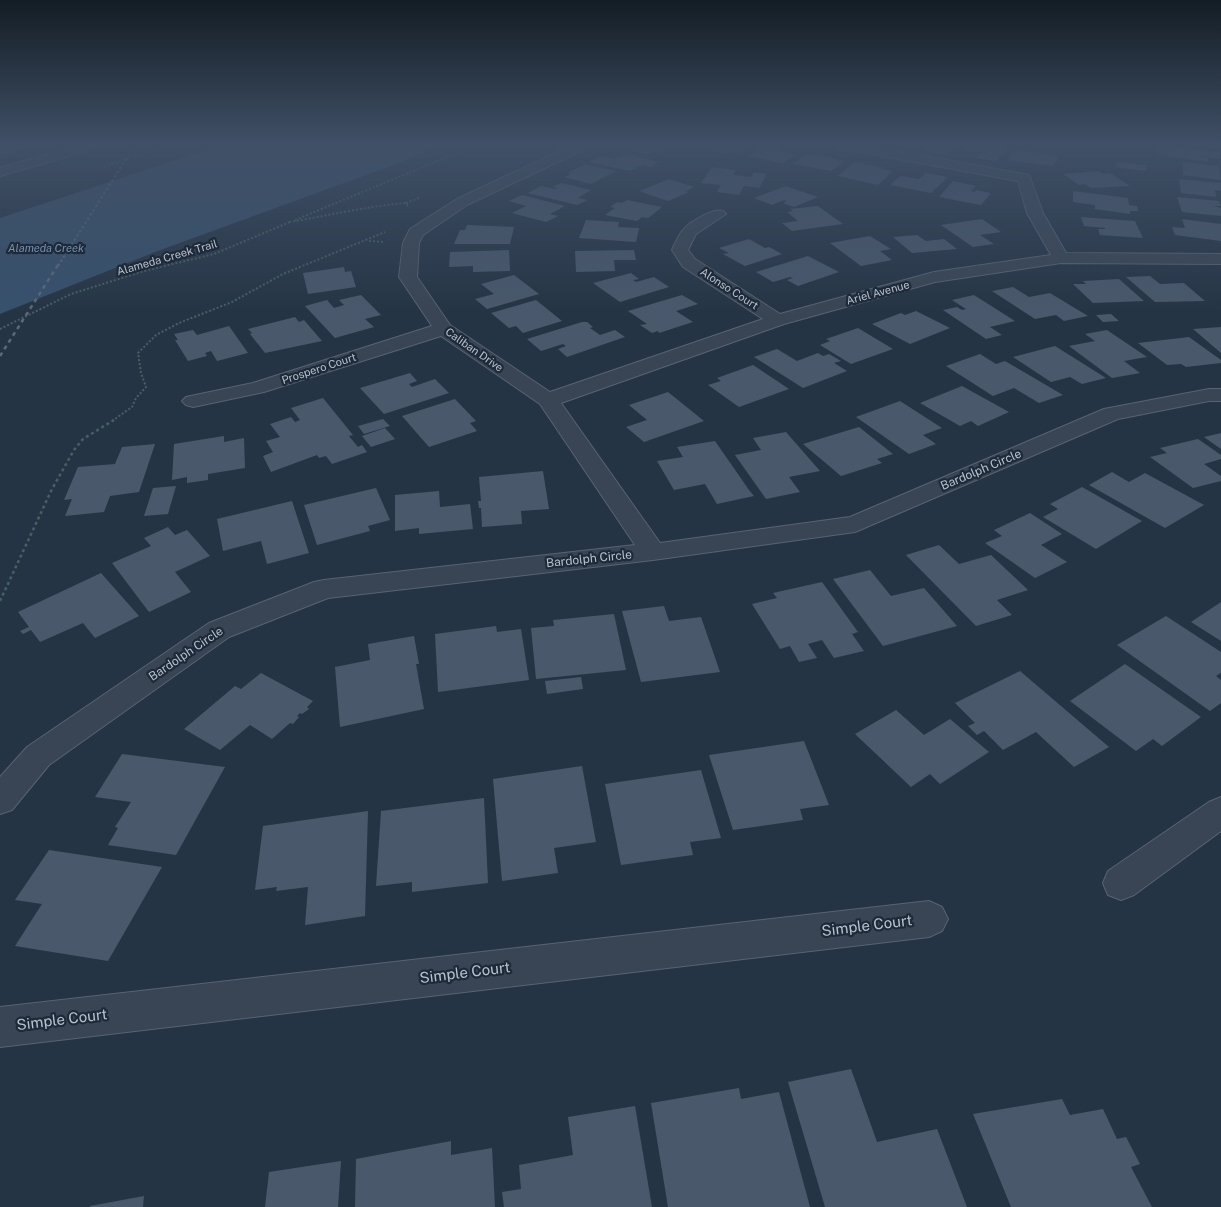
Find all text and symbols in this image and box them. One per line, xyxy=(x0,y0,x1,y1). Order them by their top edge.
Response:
street label: Alameda Creek Trail xyxy=(115,237,219,279)
water label: Alameda Creek xyxy=(8,242,84,256)
street label: Alonso Court xyxy=(698,265,760,313)
street label: Ariel Avenue xyxy=(845,278,911,308)
street label: Caliban Drive xyxy=(443,325,505,375)
street label: Prospero Court xyxy=(280,351,358,387)
street label: Bardolph Circle xyxy=(938,447,1024,493)
street label: Bardolph Circle xyxy=(545,547,633,571)
street label: Bardolph Circle xyxy=(146,624,226,684)
street label: Simple Court xyxy=(821,912,913,940)
street label: Simple Court xyxy=(419,959,511,987)
street label: Simple Court xyxy=(16,1006,108,1034)

